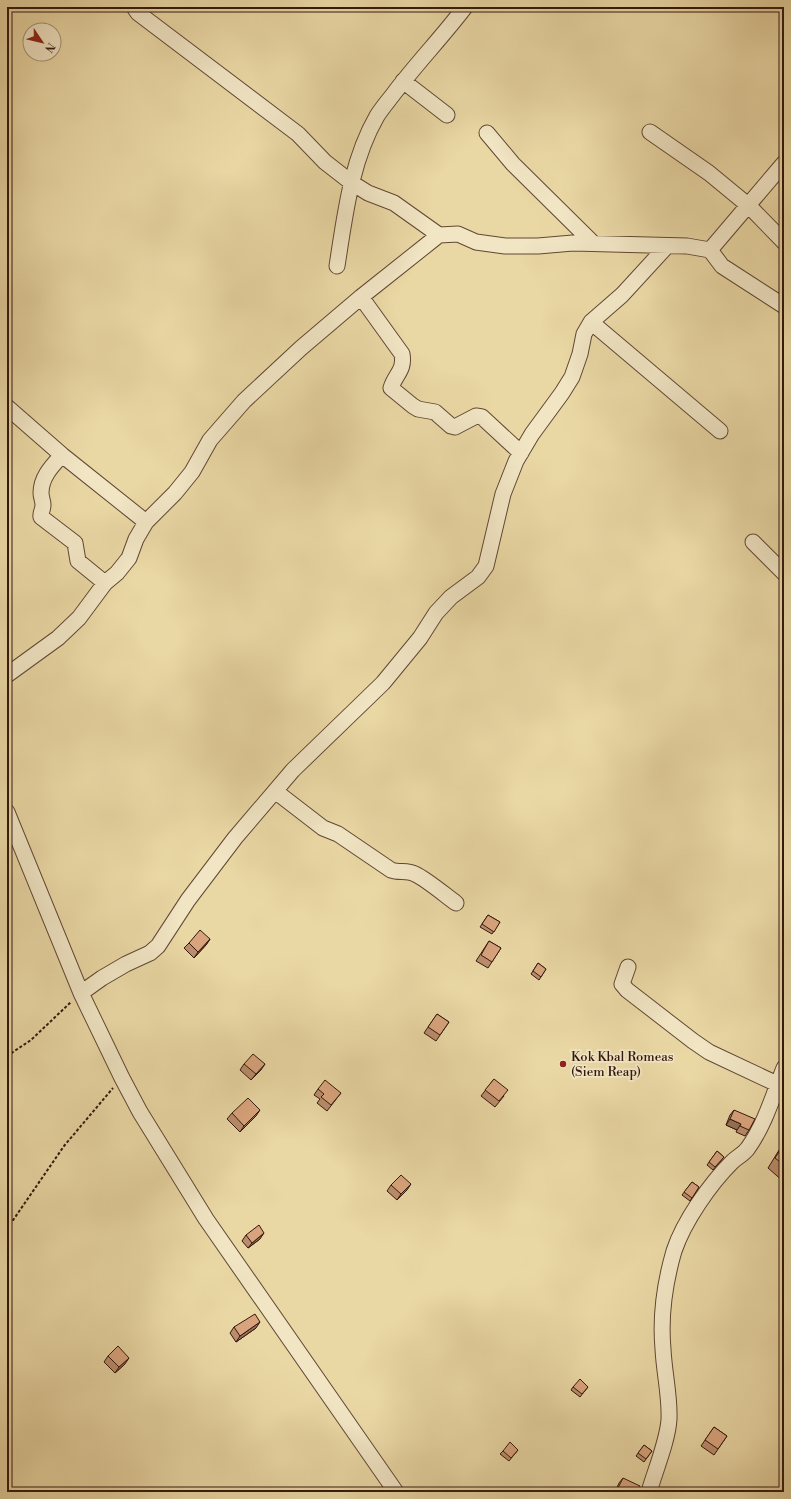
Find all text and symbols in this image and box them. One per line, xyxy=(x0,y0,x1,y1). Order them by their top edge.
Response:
north arrow xyxy=(22,22,62,62)
text: N xyxy=(41,40,58,55)
place label: Kok Kbal Romeas (Siem Reap) xyxy=(571,1049,674,1080)
marker: Kok Kbal Romeas (Siem Reap) xyxy=(558,1059,568,1069)

